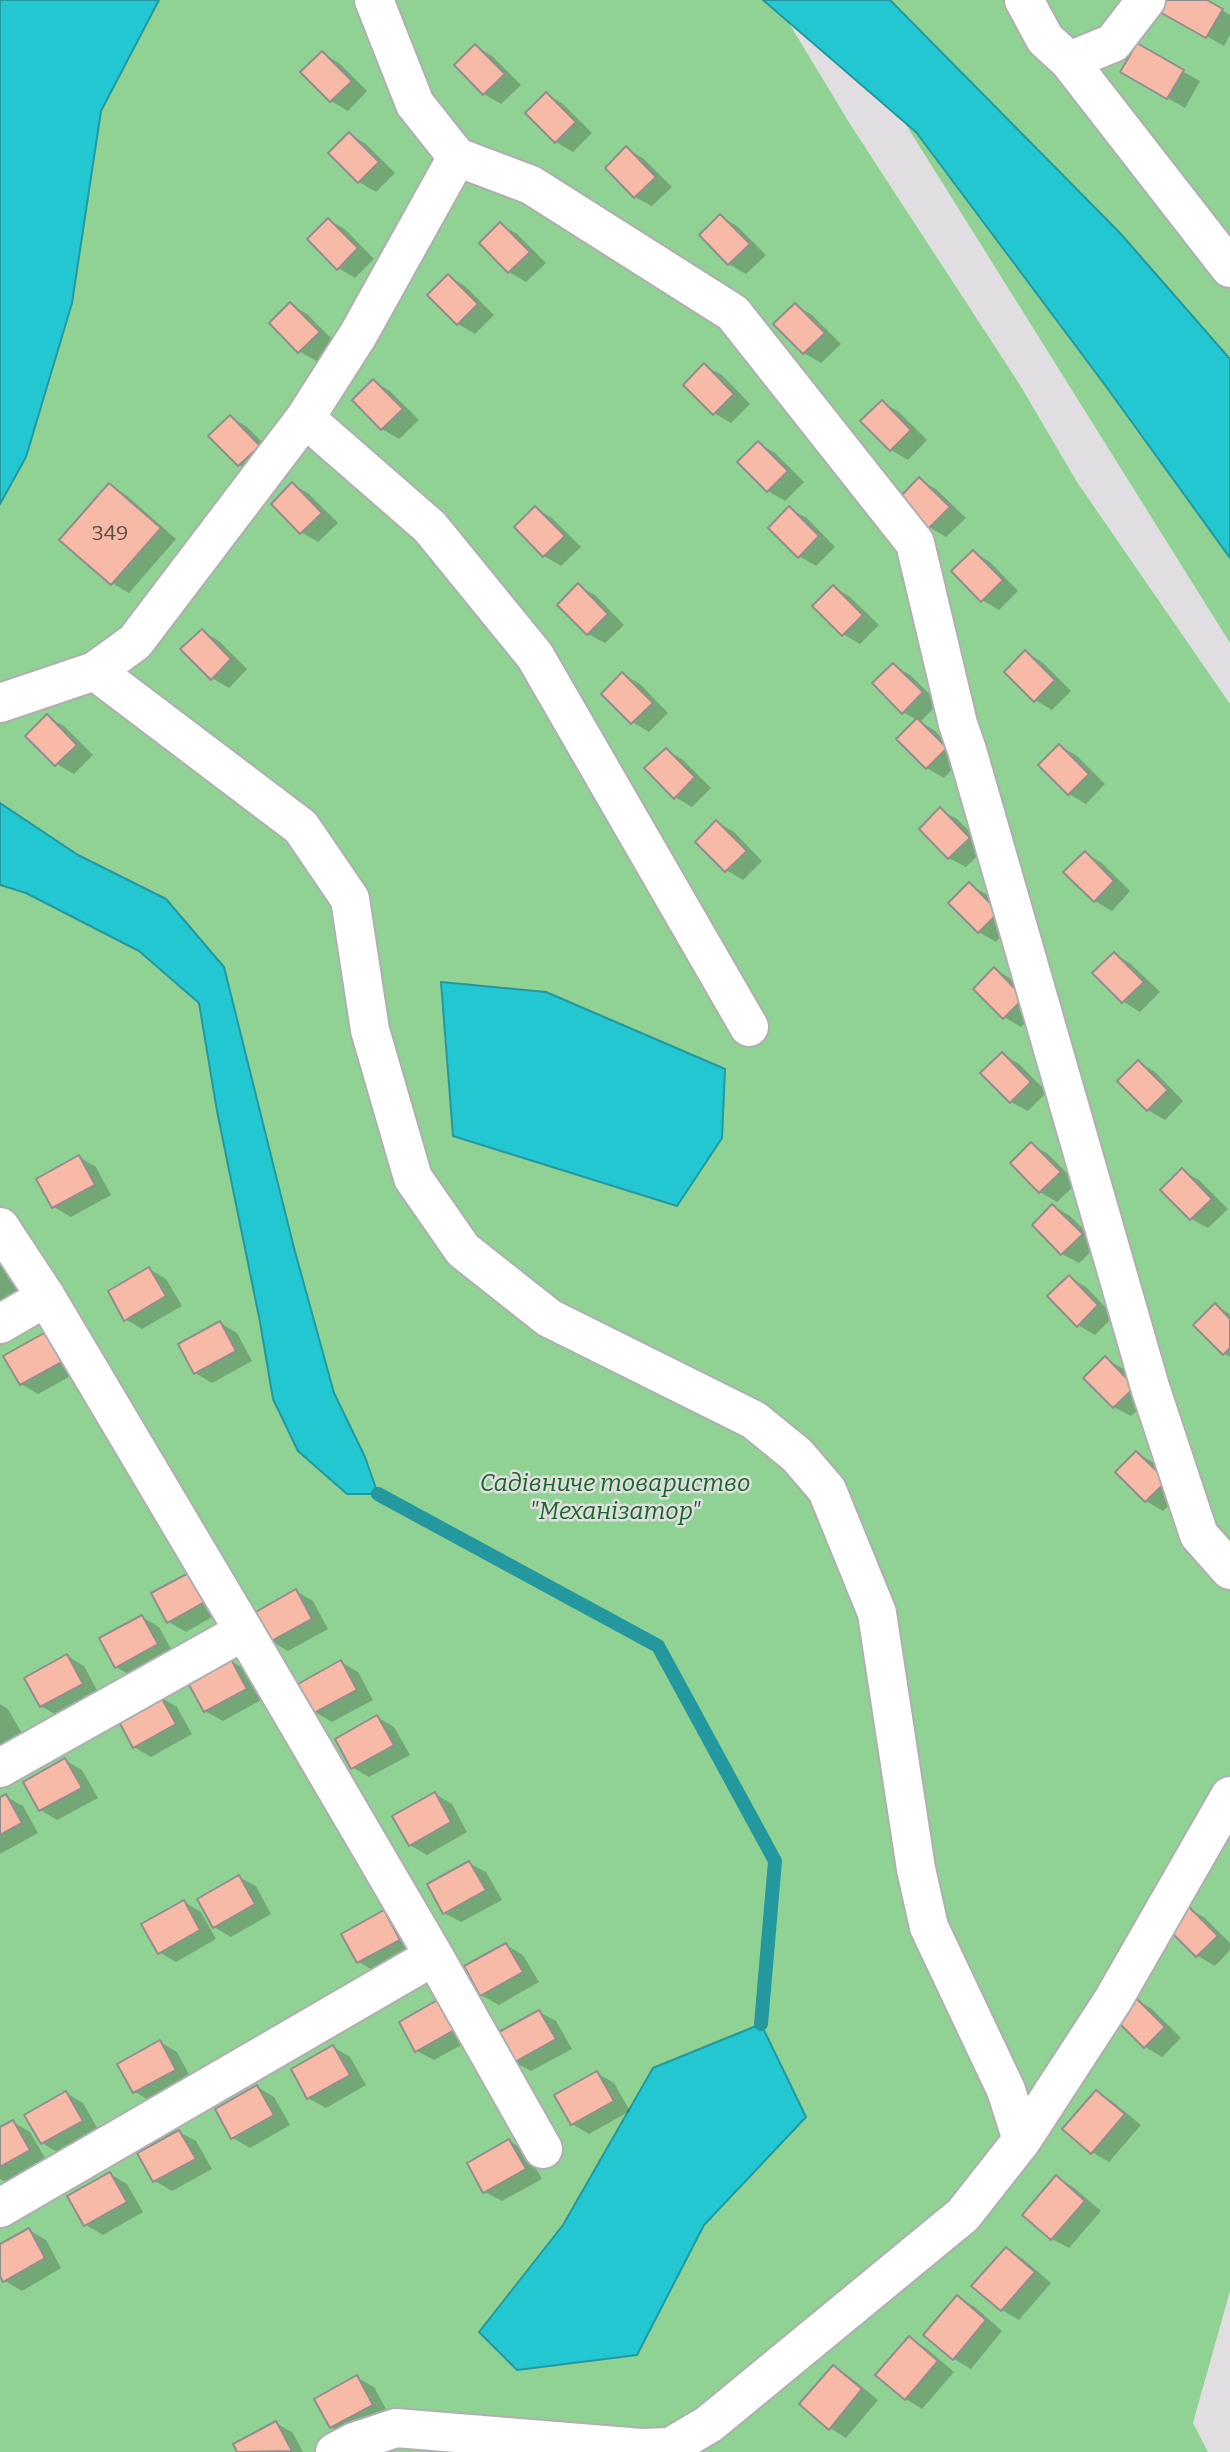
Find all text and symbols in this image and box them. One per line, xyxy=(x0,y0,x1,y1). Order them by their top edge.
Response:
house number: 349 xyxy=(92,521,128,547)
park label: Садівниче товариство "Механізатор" xyxy=(480,1470,750,1526)

